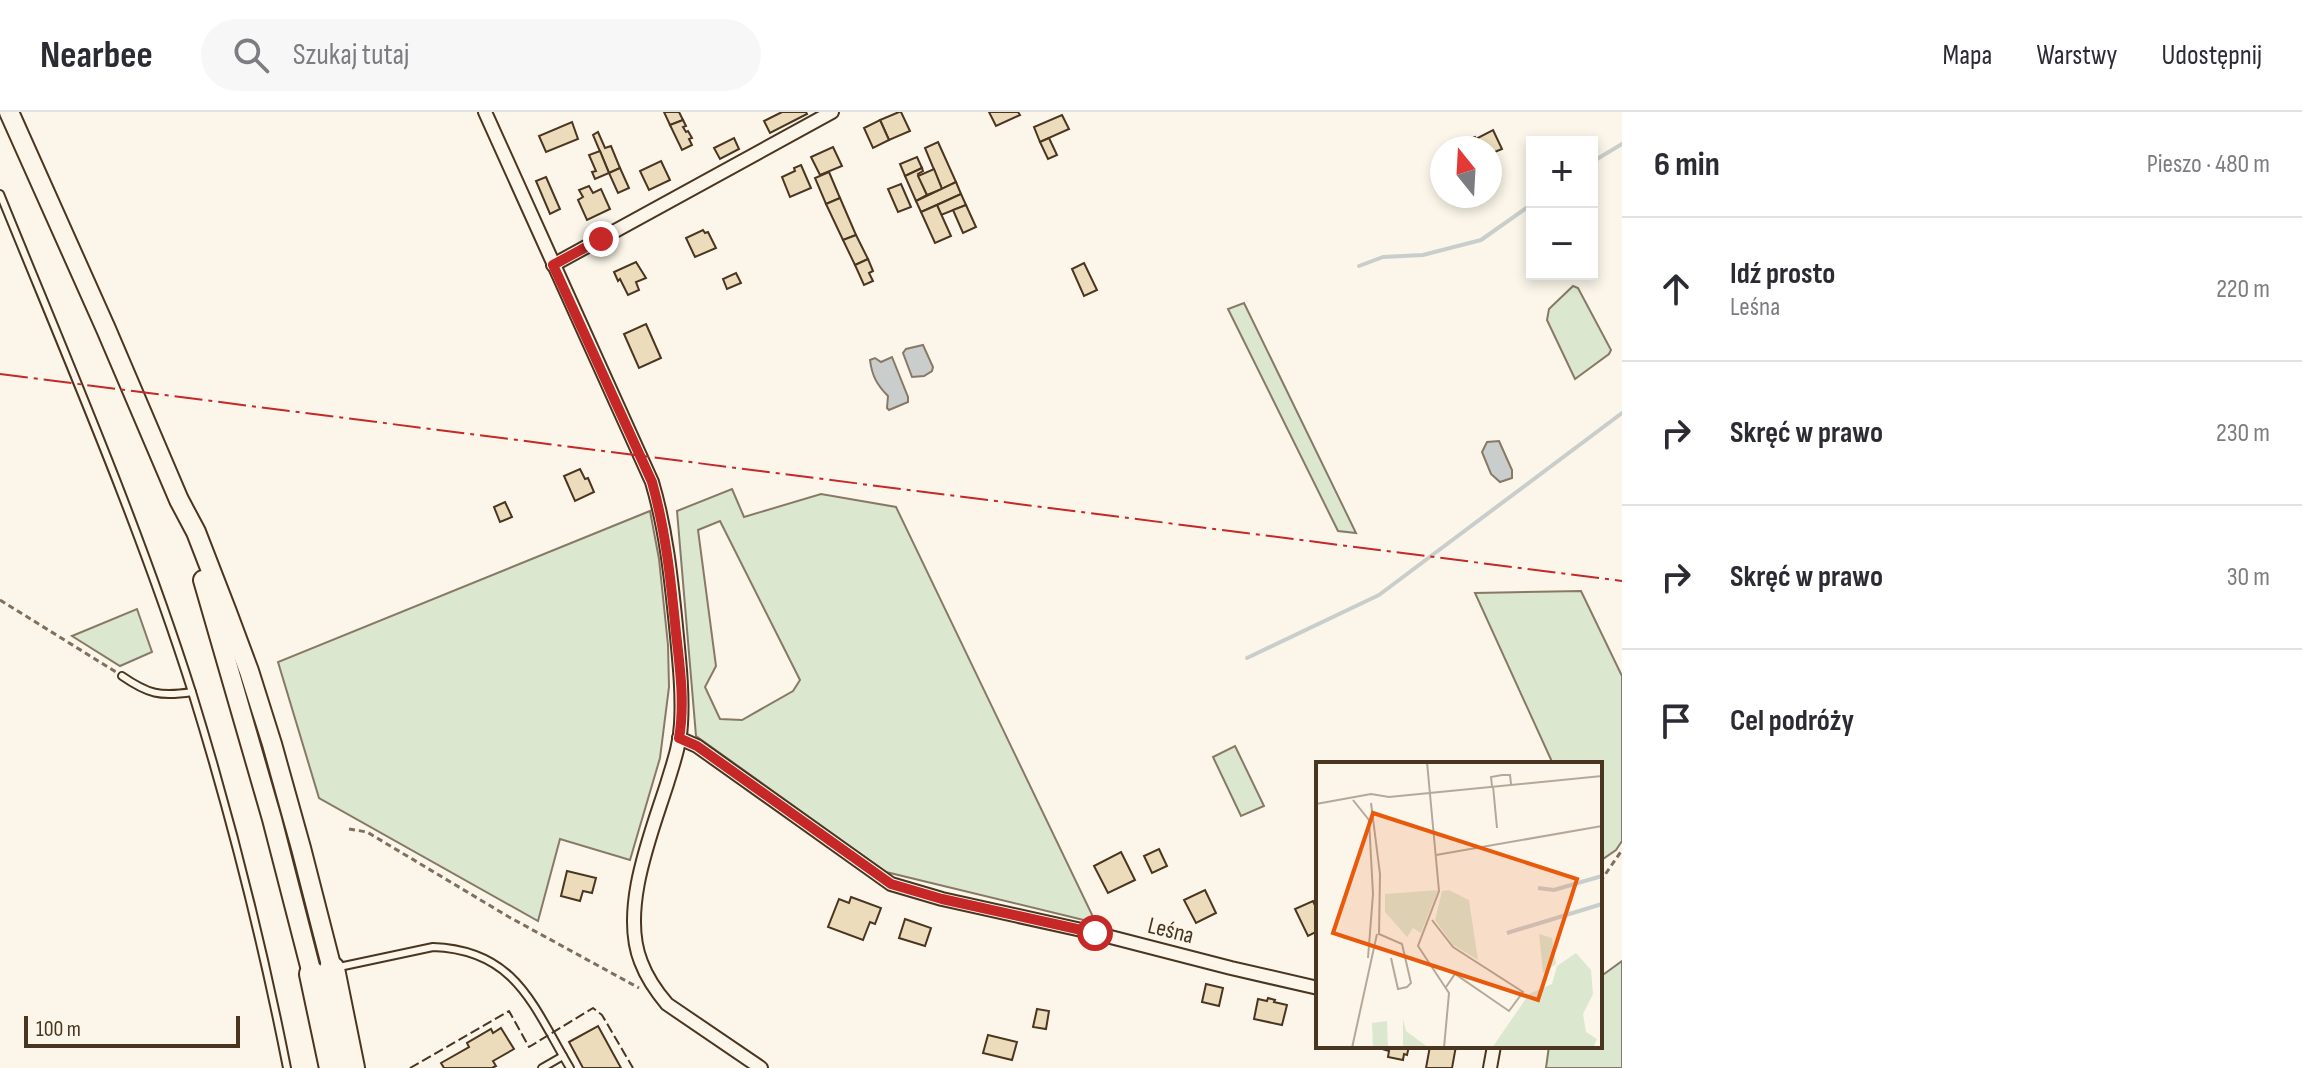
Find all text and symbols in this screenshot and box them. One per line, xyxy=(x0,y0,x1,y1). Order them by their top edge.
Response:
search box xyxy=(201,19,761,91)
text: Nearbee xyxy=(40,33,153,78)
icon: search xyxy=(229,33,273,77)
text: Szukaj tutaj xyxy=(293,37,409,73)
text: Mapa xyxy=(1943,39,1992,72)
text: Warstwy xyxy=(2036,39,2117,72)
text: Udostępnij xyxy=(2161,39,2262,72)
north arrow xyxy=(1430,136,1502,208)
map controls xyxy=(1526,136,1598,280)
button: + xyxy=(1526,136,1598,208)
text: 6 min xyxy=(1654,144,1720,185)
text: Pieszo · 480 m xyxy=(2147,149,2270,180)
button: − xyxy=(1526,208,1598,280)
route end xyxy=(583,221,619,257)
text: Idź prosto xyxy=(1730,256,1835,292)
icon: ahead xyxy=(1654,267,1698,311)
text: 220 m xyxy=(2216,274,2270,305)
text: Leśna xyxy=(1730,292,1780,323)
icon: right xyxy=(1654,411,1698,455)
text: Skręć w prawo xyxy=(1730,415,1883,451)
text: 230 m xyxy=(2216,418,2270,449)
icon: right xyxy=(1654,555,1698,599)
text: Skręć w prawo xyxy=(1730,559,1883,595)
text: 30 m xyxy=(2227,562,2270,593)
icon: arrive xyxy=(1654,699,1698,743)
text: Cel podróży xyxy=(1730,703,1854,739)
inset map xyxy=(1316,762,1602,1048)
street label: Leśna xyxy=(1145,911,1197,950)
route start xyxy=(1077,915,1113,951)
scale bar xyxy=(24,1012,240,1048)
text: 100 m xyxy=(36,1016,81,1043)

